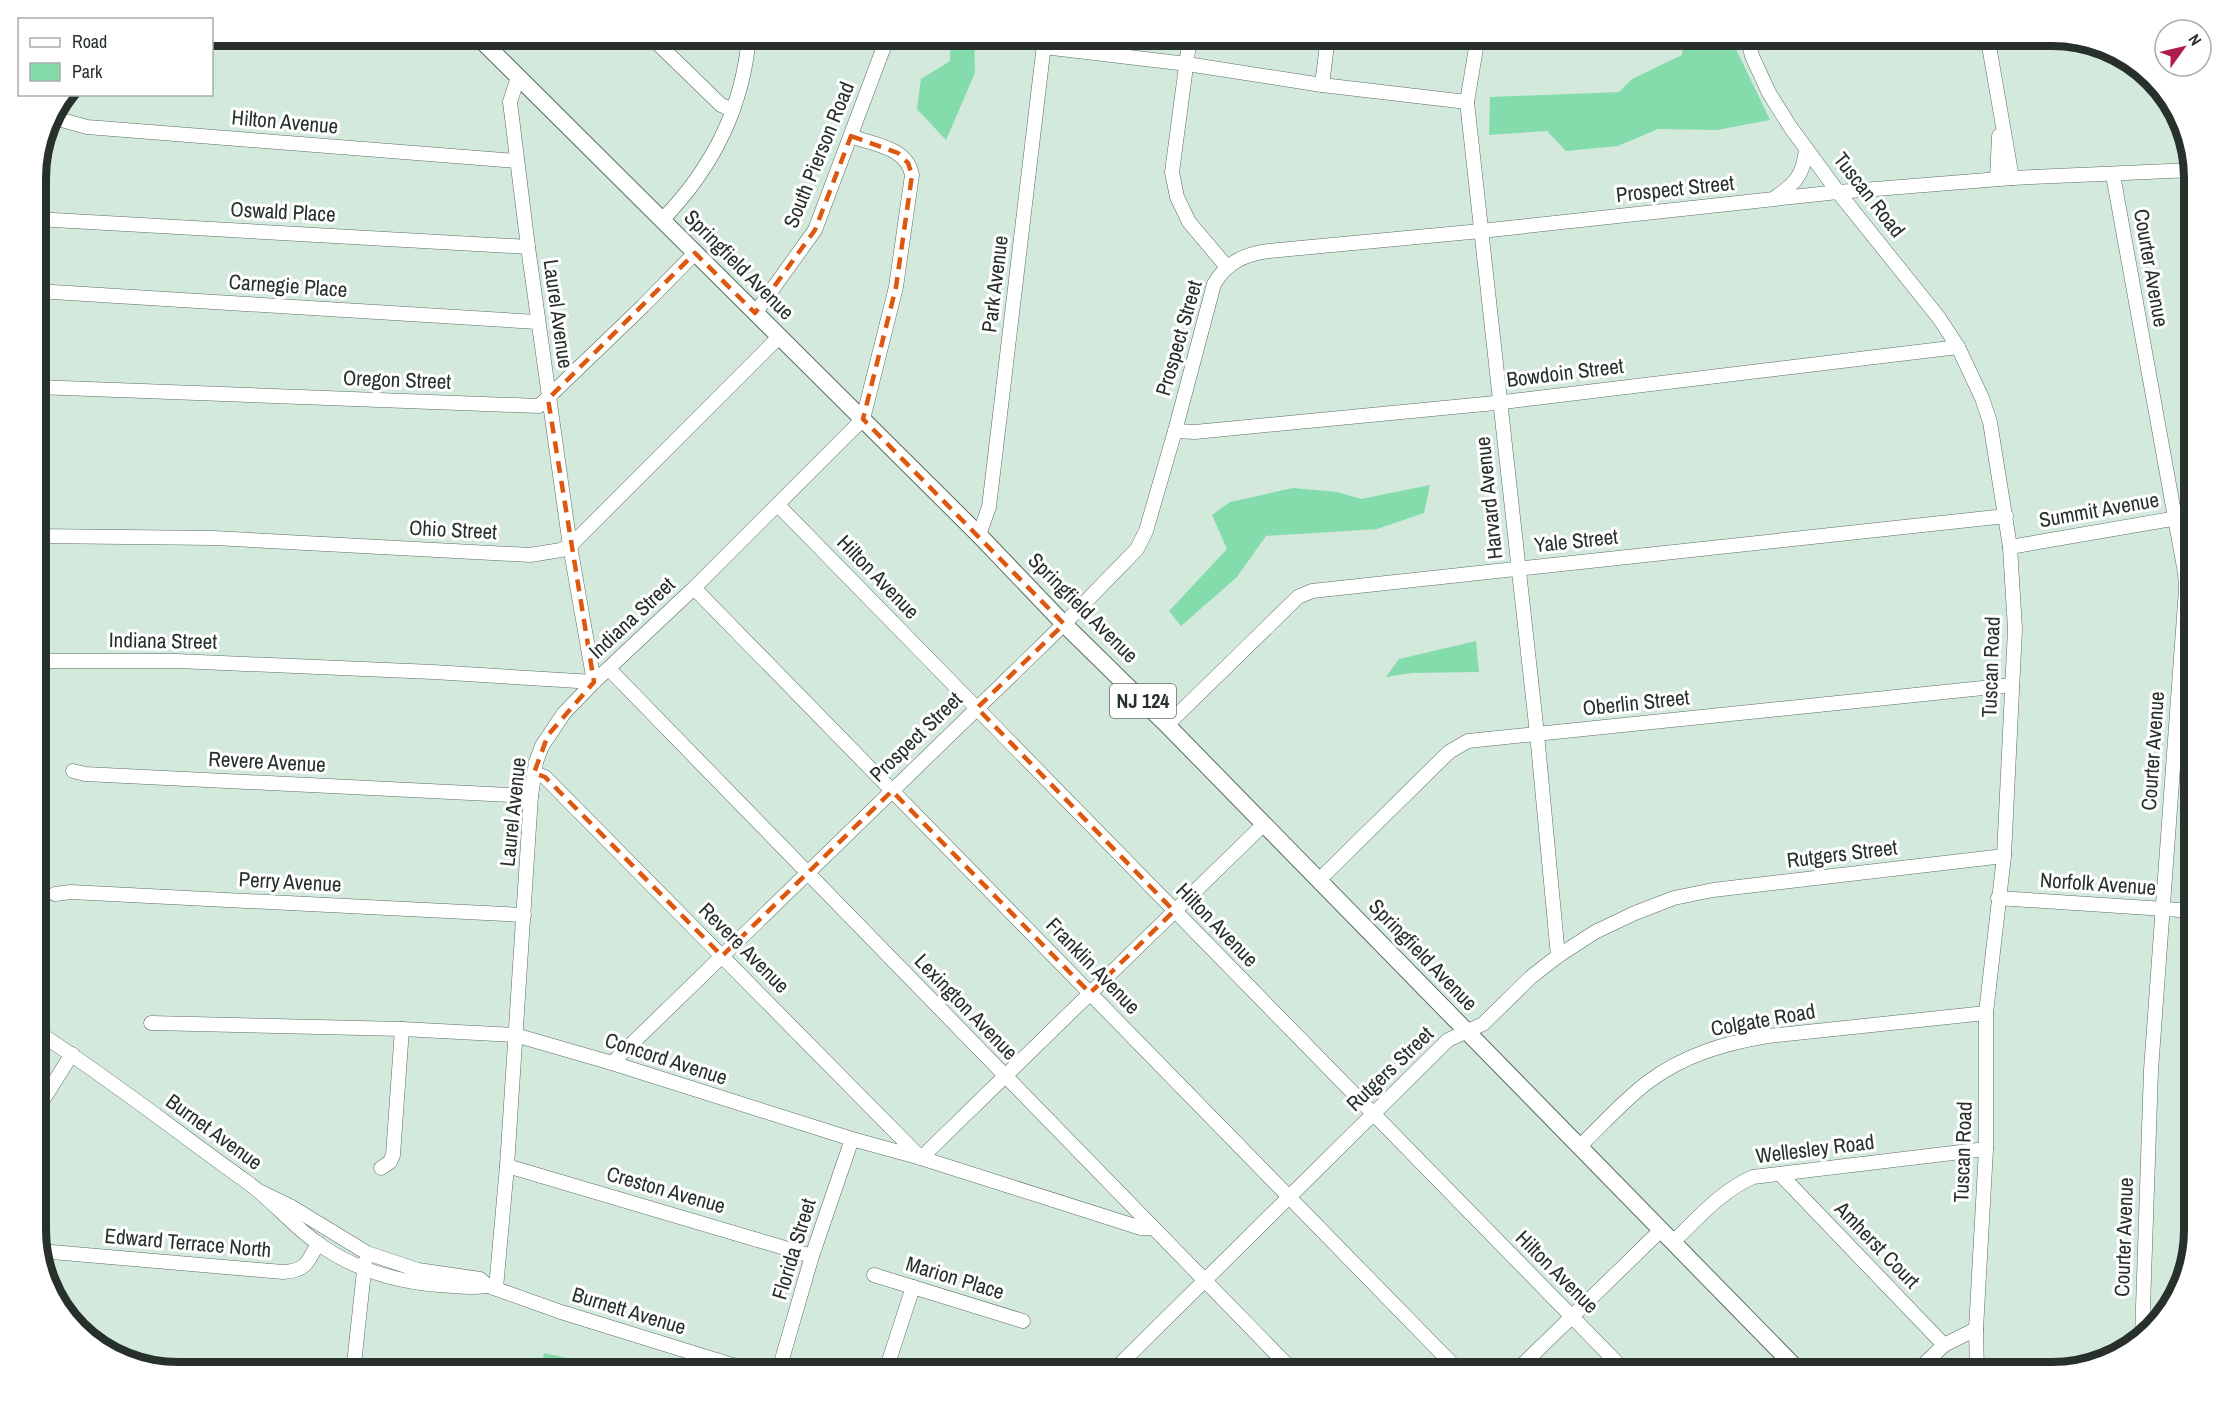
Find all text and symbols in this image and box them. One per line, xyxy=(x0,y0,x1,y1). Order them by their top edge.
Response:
legend xyxy=(18,18,213,96)
north arrow xyxy=(2153,18,2213,78)
text: Road xyxy=(72,29,107,54)
text: N xyxy=(2184,30,2207,50)
text: Park xyxy=(72,59,103,84)
street label: South Pierson Road xyxy=(776,77,861,232)
street label: Hilton Avenue xyxy=(231,102,340,141)
street label: Tuscan Road xyxy=(1827,146,1912,243)
street label: Prospect Street xyxy=(1614,168,1736,209)
street label: Oswald Place xyxy=(230,194,336,229)
street label: Springfield Avenue xyxy=(678,203,801,326)
street label: Courter Avenue xyxy=(2127,207,2176,329)
street label: Park Avenue xyxy=(974,234,1015,334)
street label: Laurel Avenue xyxy=(536,258,580,370)
street label: Carnegie Place xyxy=(228,267,348,304)
street label: Prospect Street xyxy=(1148,277,1209,399)
street label: Bowdoin Street xyxy=(1505,351,1625,394)
street label: Oregon Street xyxy=(342,363,452,396)
street label: Harvard Avenue xyxy=(1468,435,1509,561)
street label: Summit Avenue xyxy=(2037,485,2161,534)
street label: Ohio Street xyxy=(408,513,498,546)
street label: Yale Street xyxy=(1533,522,1619,559)
street label: Hilton Avenue xyxy=(831,528,926,625)
street label: Springfield Avenue xyxy=(1022,546,1145,669)
street label: Indiana Street xyxy=(582,570,681,665)
street label: Tuscan Road xyxy=(1974,616,2007,718)
street label: Indiana Street xyxy=(109,625,218,656)
street label: Oberlin Street xyxy=(1581,682,1691,723)
road number: NJ 124 xyxy=(1110,684,1176,718)
street label: Prospect Street xyxy=(863,685,969,788)
street label: Courter Avenue xyxy=(2134,690,2171,812)
street label: Revere Avenue xyxy=(208,744,326,779)
street label: Laurel Avenue xyxy=(492,756,533,868)
street label: Rutgers Street xyxy=(1785,832,1899,875)
street label: Perry Avenue xyxy=(238,864,342,899)
street label: Norfolk Avenue xyxy=(2039,865,2157,902)
street label: Hilton Avenue xyxy=(1170,876,1265,973)
street label: Springfield Avenue xyxy=(1362,892,1484,1017)
street label: Revere Avenue xyxy=(693,896,796,999)
street label: Franklin Avenue xyxy=(1040,911,1147,1020)
street label: Lexington Avenue xyxy=(908,947,1025,1066)
street label: Colgate Road xyxy=(1709,996,1817,1043)
street label: Rutgers Street xyxy=(1340,1020,1440,1118)
street label: Concord Avenue xyxy=(601,1025,731,1092)
street label: Burnet Avenue xyxy=(160,1087,268,1176)
street label: Tuscan Road xyxy=(1946,1101,1979,1203)
street label: Wellesley Road xyxy=(1754,1127,1876,1170)
street label: Creston Avenue xyxy=(603,1159,729,1220)
street label: Courter Avenue xyxy=(2107,1177,2140,1297)
street label: Amherst Court xyxy=(1828,1194,1926,1295)
street label: Florida Street xyxy=(764,1195,823,1303)
street label: Edward Terrace North xyxy=(104,1221,273,1264)
street label: Hilton Avenue xyxy=(1509,1224,1605,1320)
street label: Marion Place xyxy=(902,1249,1008,1306)
street label: Burnett Avenue xyxy=(569,1279,690,1342)

